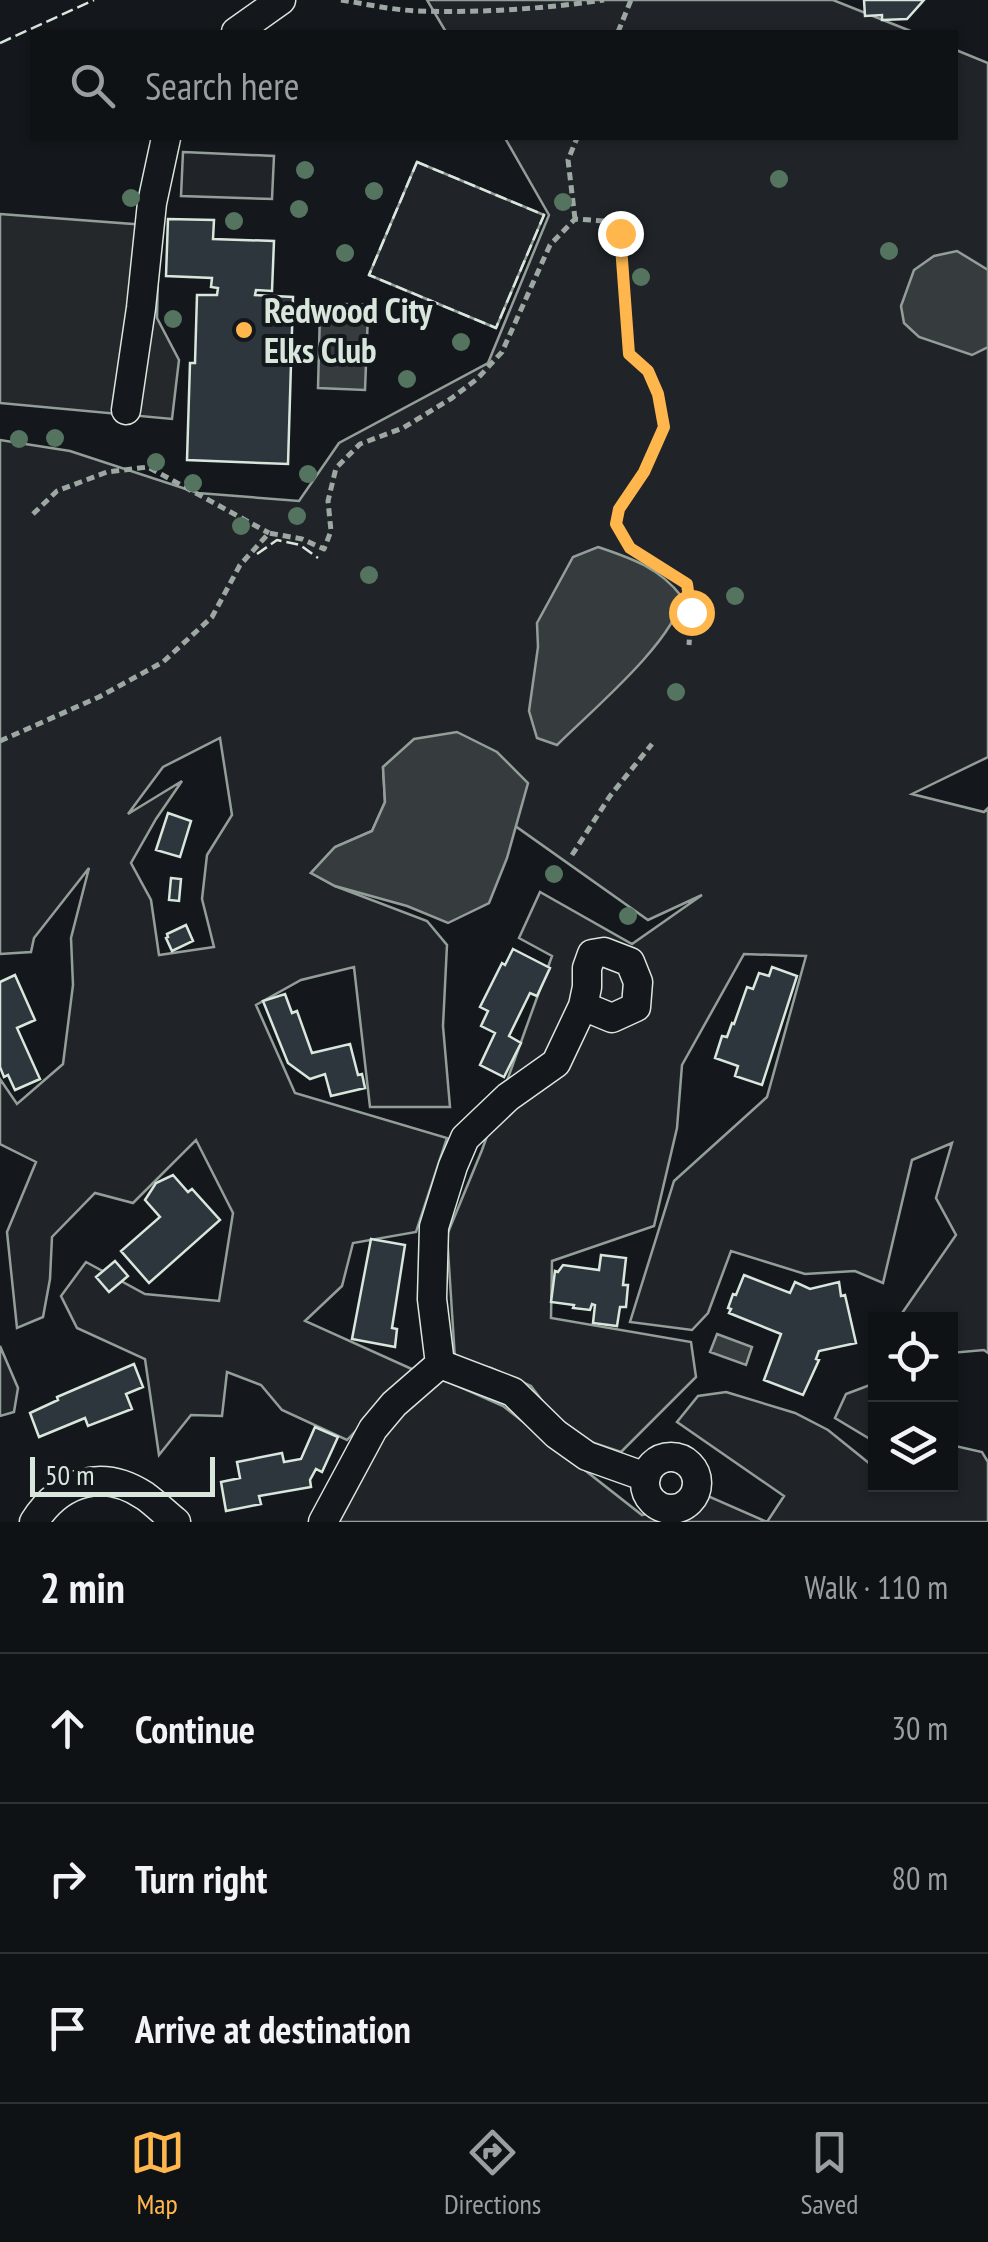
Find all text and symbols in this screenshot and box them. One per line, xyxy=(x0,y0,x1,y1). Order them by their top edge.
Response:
search box xyxy=(30,30,958,140)
icon: search xyxy=(65,58,120,113)
text: Search here xyxy=(145,61,299,110)
route end xyxy=(598,211,644,257)
place label: Redwood City Elks Club xyxy=(264,287,433,373)
marker: Redwood City Elks Club xyxy=(233,319,255,341)
route start xyxy=(669,590,715,636)
map controls xyxy=(868,1312,958,1492)
button: locate xyxy=(868,1312,958,1402)
button: layers xyxy=(868,1402,958,1492)
scale bar xyxy=(30,1452,215,1496)
text: 50 m xyxy=(45,1456,94,1493)
text: 2 min xyxy=(40,1560,125,1615)
text: Walk · 110 m xyxy=(804,1566,948,1608)
icon: ahead xyxy=(40,1701,95,1756)
text: Continue xyxy=(135,1704,255,1753)
text: 30 m xyxy=(892,1707,948,1749)
icon: right xyxy=(40,1851,95,1906)
text: Turn right xyxy=(135,1854,267,1903)
text: 80 m xyxy=(892,1857,948,1899)
icon: arrive xyxy=(40,2001,95,2056)
text: Arrive at destination xyxy=(135,2004,411,2053)
tab: Map xyxy=(130,2125,185,2222)
tab: Directions xyxy=(444,2125,541,2222)
tab: Saved xyxy=(801,2125,858,2222)

